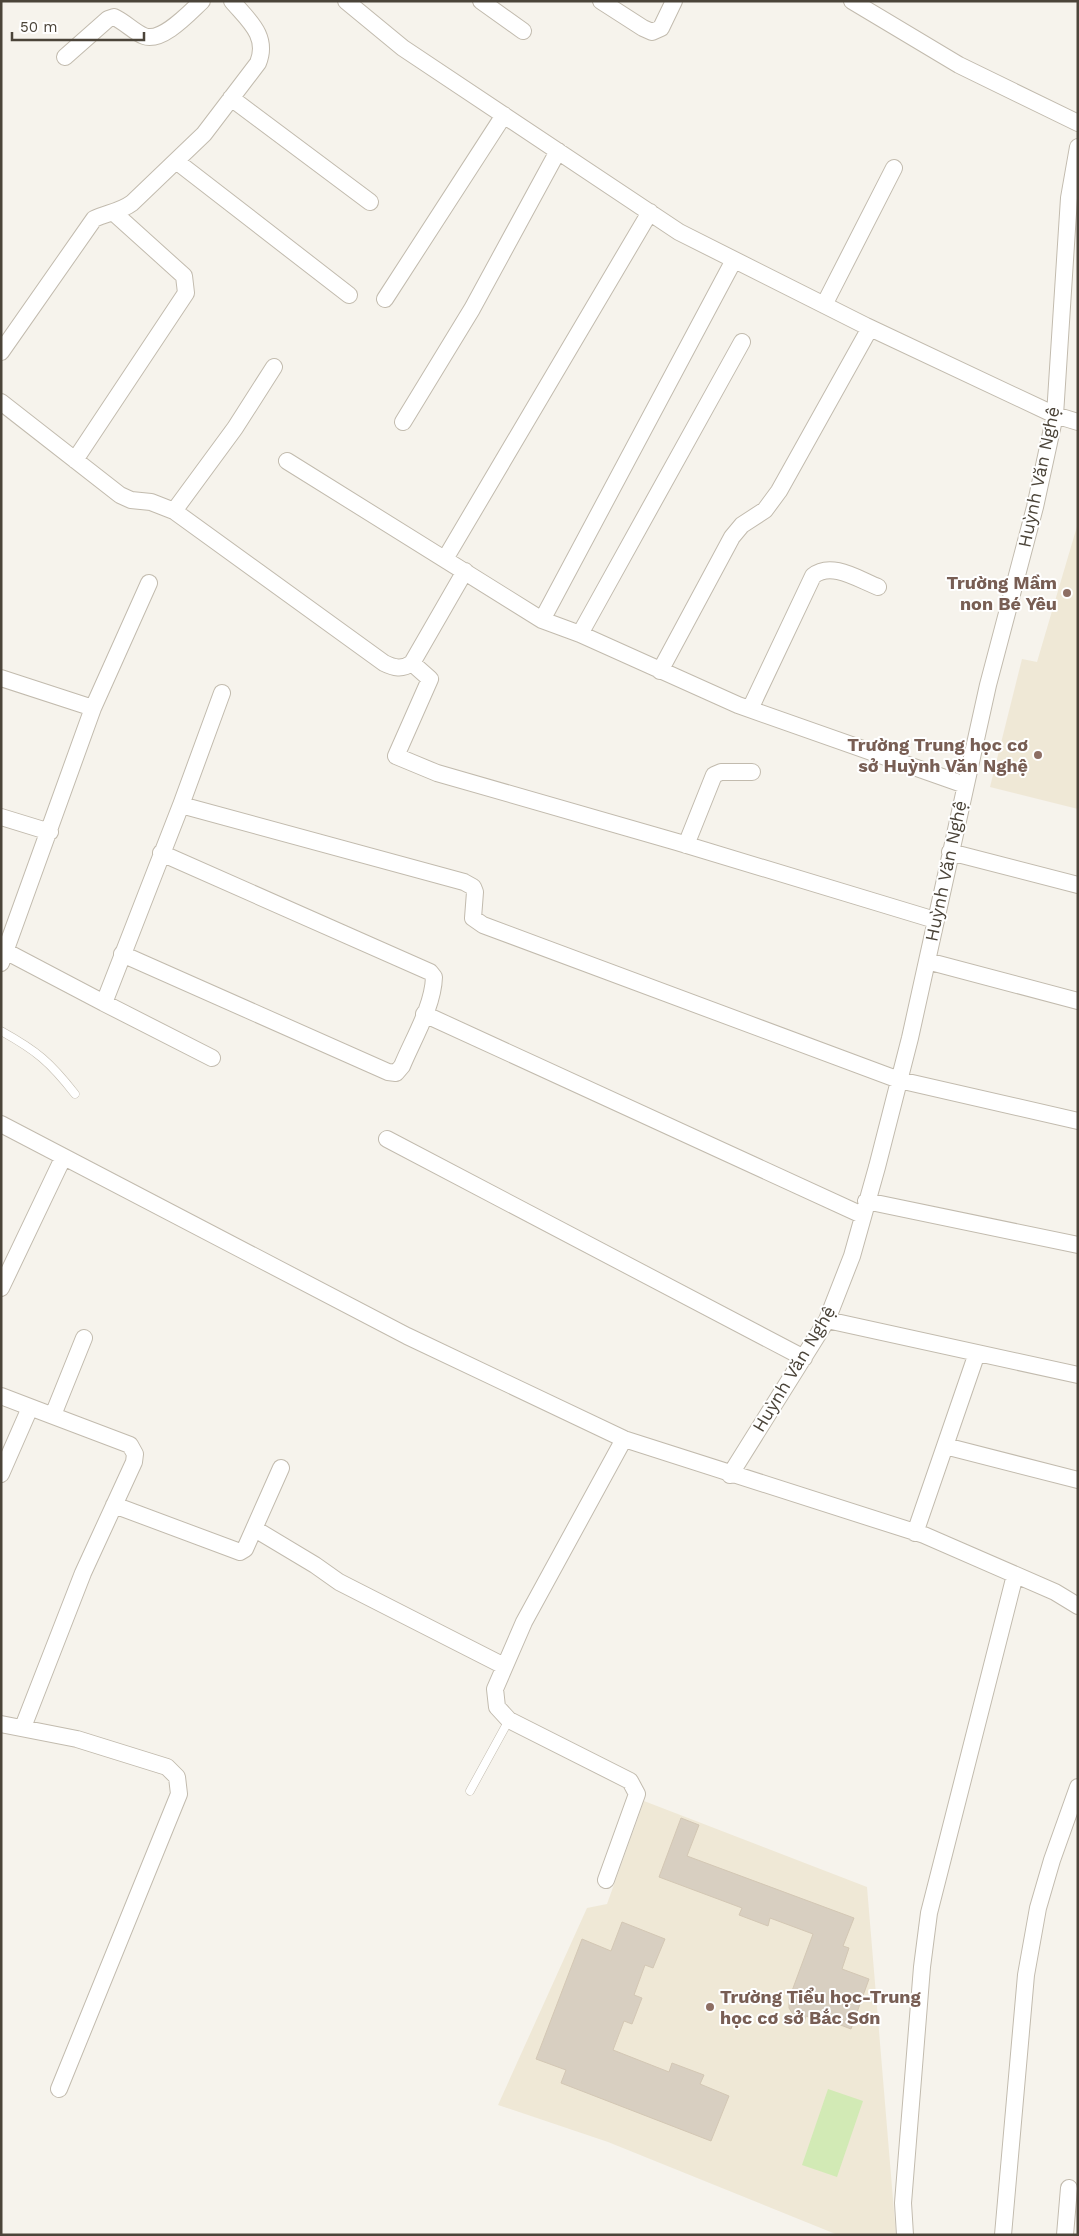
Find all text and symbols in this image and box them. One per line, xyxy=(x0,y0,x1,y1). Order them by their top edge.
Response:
scale bar xyxy=(12,10,145,42)
text: 50 m xyxy=(20,18,57,36)
street label: Huỳnh Văn Nghệ xyxy=(1013,405,1064,549)
place label: Trường Mầm non Bé Yêu xyxy=(946,572,1057,614)
marker: Trường Mầm non Bé Yêu xyxy=(1061,587,1073,599)
place label: Trường Trung học cơ sở Huỳnh Văn Nghệ xyxy=(847,734,1028,776)
marker: Trường Trung học cơ sở Huỳnh Văn Nghệ xyxy=(1032,749,1044,761)
street label: Huỳnh Văn Nghệ xyxy=(920,799,971,943)
street label: Huỳnh Văn Nghệ xyxy=(748,1302,840,1436)
place label: Trường Tiểu học-Trung học cơ sở Bắc Sơn xyxy=(720,1986,921,2028)
marker: Trường Tiểu học-Trung học cơ sở Bắc Sơn xyxy=(704,2001,716,2013)

